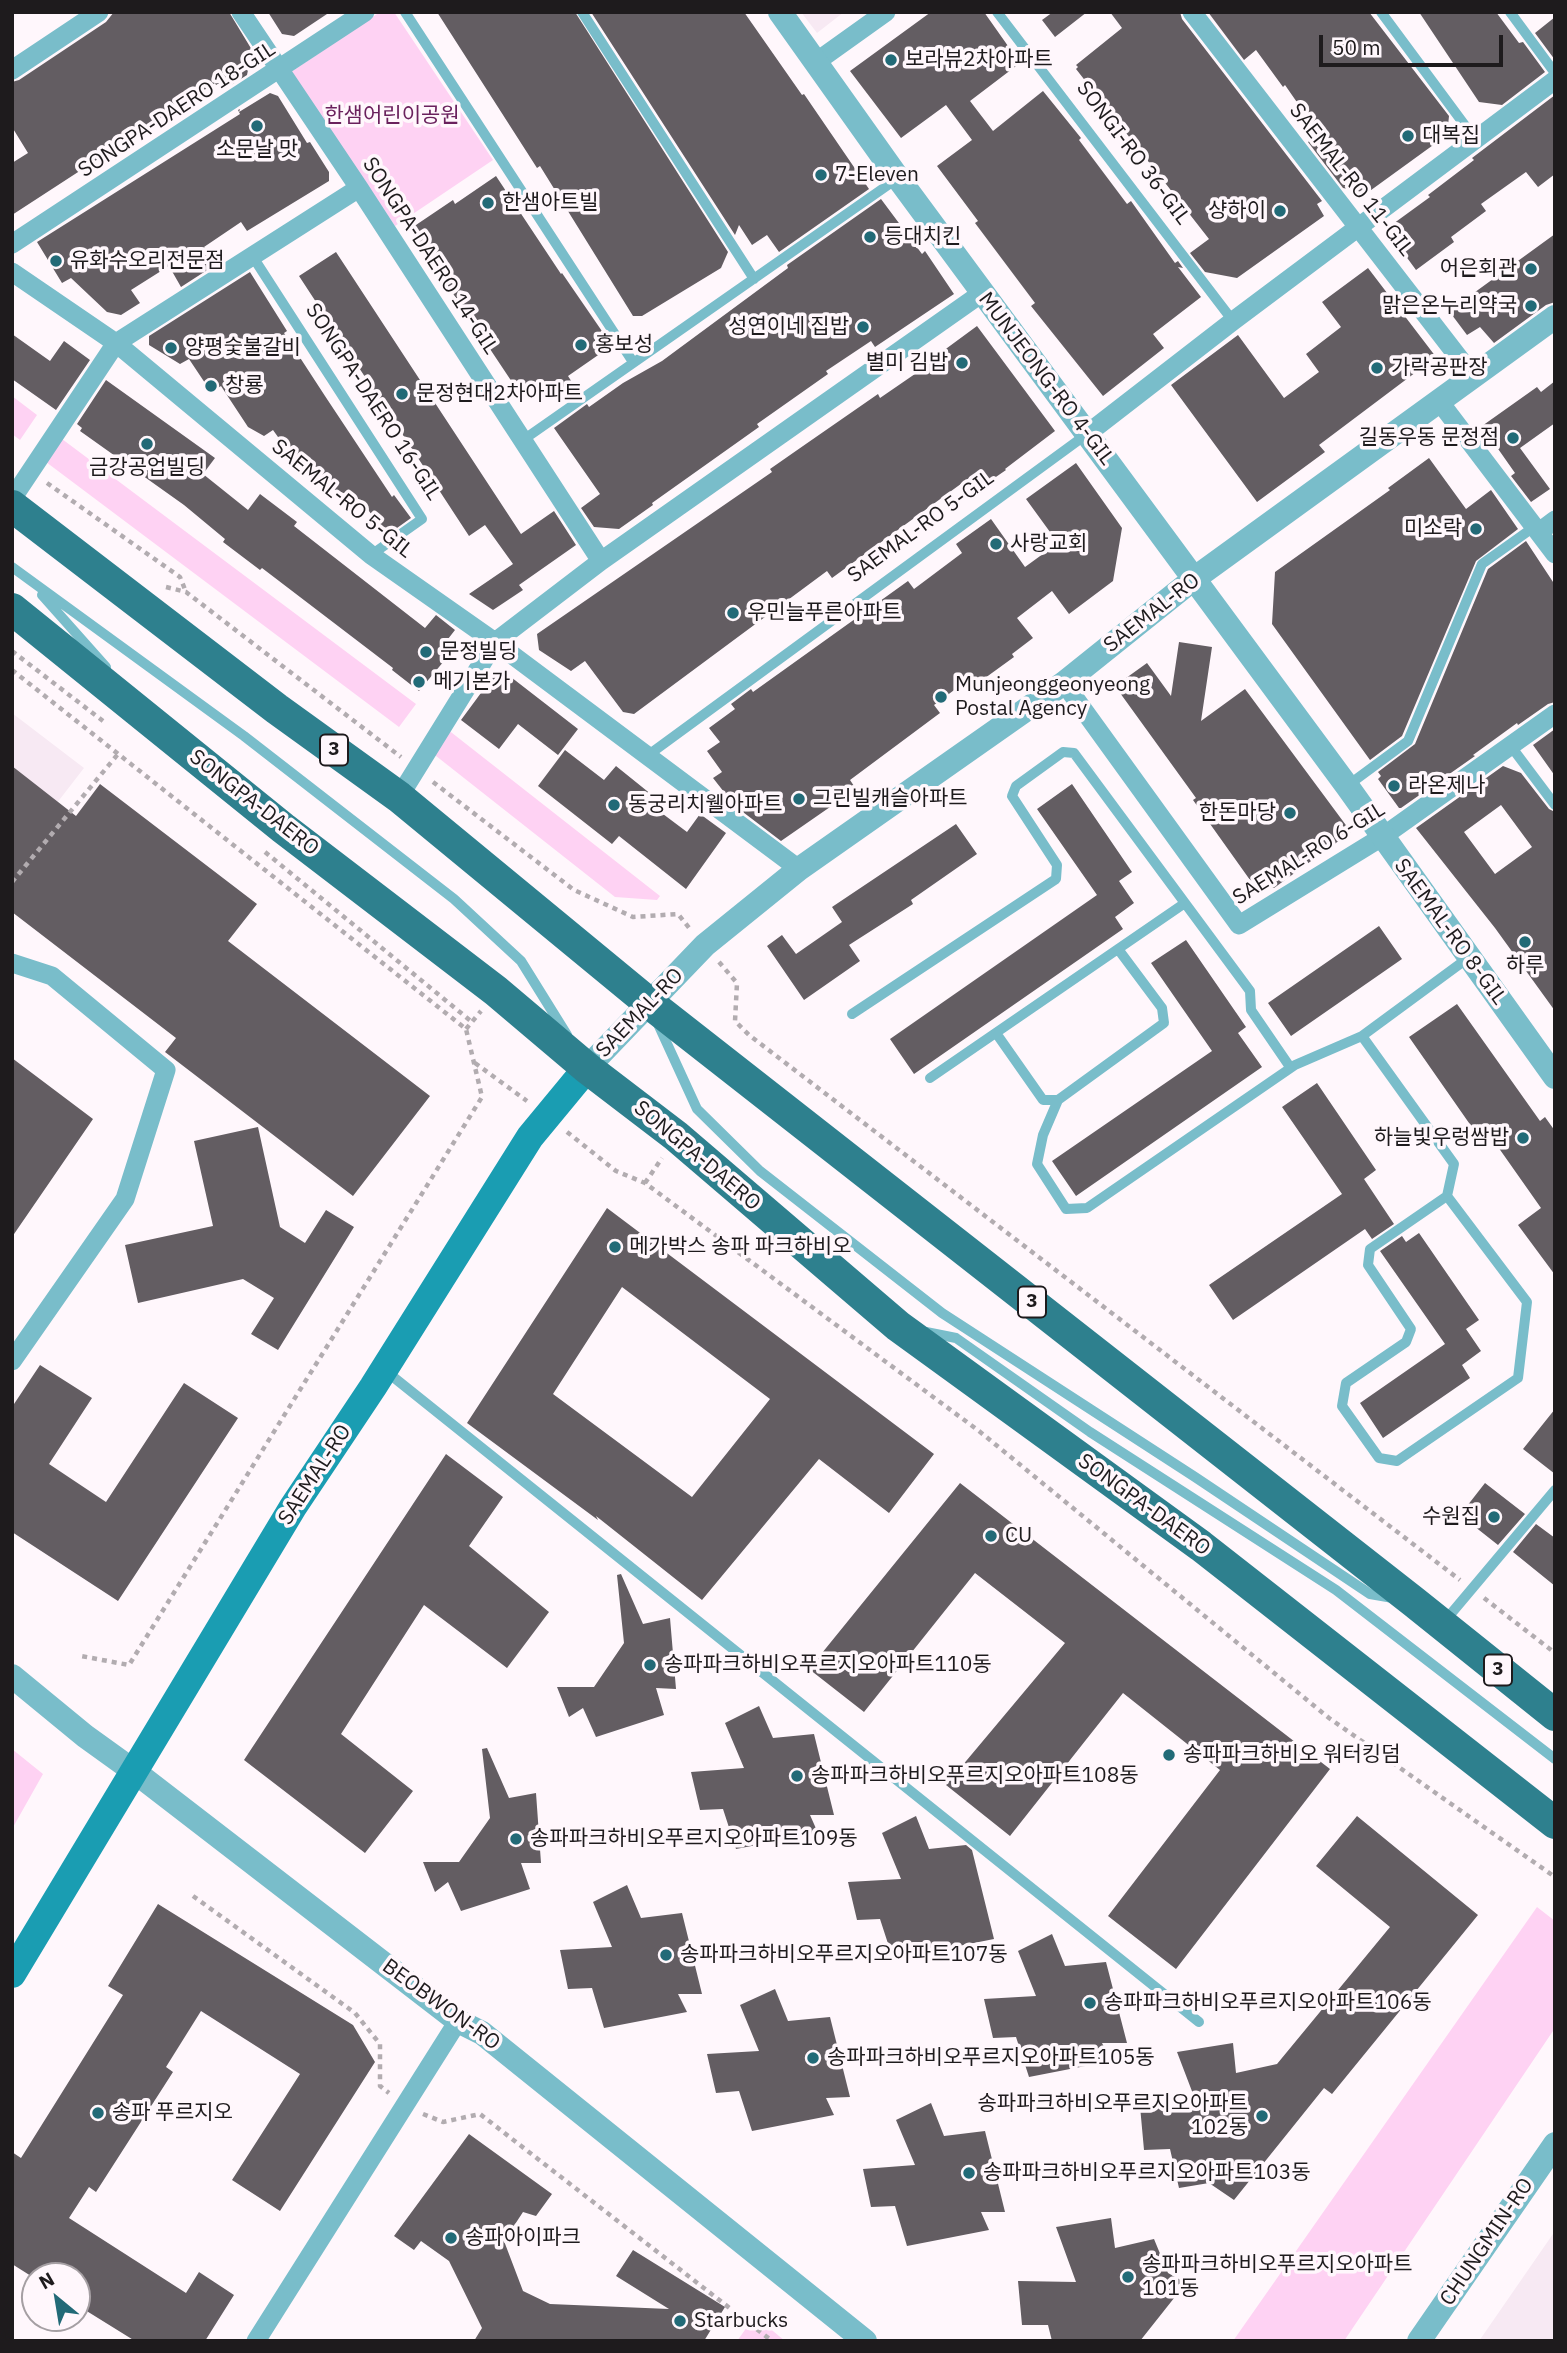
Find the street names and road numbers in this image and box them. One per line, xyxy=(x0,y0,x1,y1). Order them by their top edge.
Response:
street label: SONGPA-DAERO 18-GIL xyxy=(74,37,280,183)
street label: SONGI-RO 36-GIL xyxy=(1071,76,1195,230)
street label: SAEMAL-RO 11-GIL xyxy=(1284,99,1418,261)
street label: SONGPA-DAERO 14-GIL xyxy=(357,153,503,359)
street label: MUNJEONG-RO 4-GIL xyxy=(973,288,1119,470)
street label: SONGPA-DAERO 16-GIL xyxy=(300,299,446,505)
street label: SAEMAL-RO 5-GIL xyxy=(266,434,418,564)
street label: SAEMAL-RO 5-GIL xyxy=(843,466,999,588)
street label: SAEMAL-RO xyxy=(1099,568,1205,658)
road number: 3 xyxy=(320,734,348,765)
street label: SONGPA-DAERO xyxy=(184,745,324,861)
street label: SAEMAL-RO 6-GIL xyxy=(1228,797,1390,911)
street label: SAEMAL-RO 8-GIL xyxy=(1389,854,1511,1010)
street label: SAEMAL-RO xyxy=(591,963,689,1063)
street label: SONGPA-DAERO xyxy=(629,1096,765,1216)
road number: 3 xyxy=(1018,1286,1046,1318)
street label: SAEMAL-RO xyxy=(273,1420,357,1530)
street label: SONGPA-DAERO xyxy=(1073,1449,1215,1561)
road number: 3 xyxy=(1484,1654,1512,1686)
street label: BEOBWON-RO xyxy=(377,1954,505,2056)
street label: CHUNGMIN-RO xyxy=(1435,2173,1539,2311)

